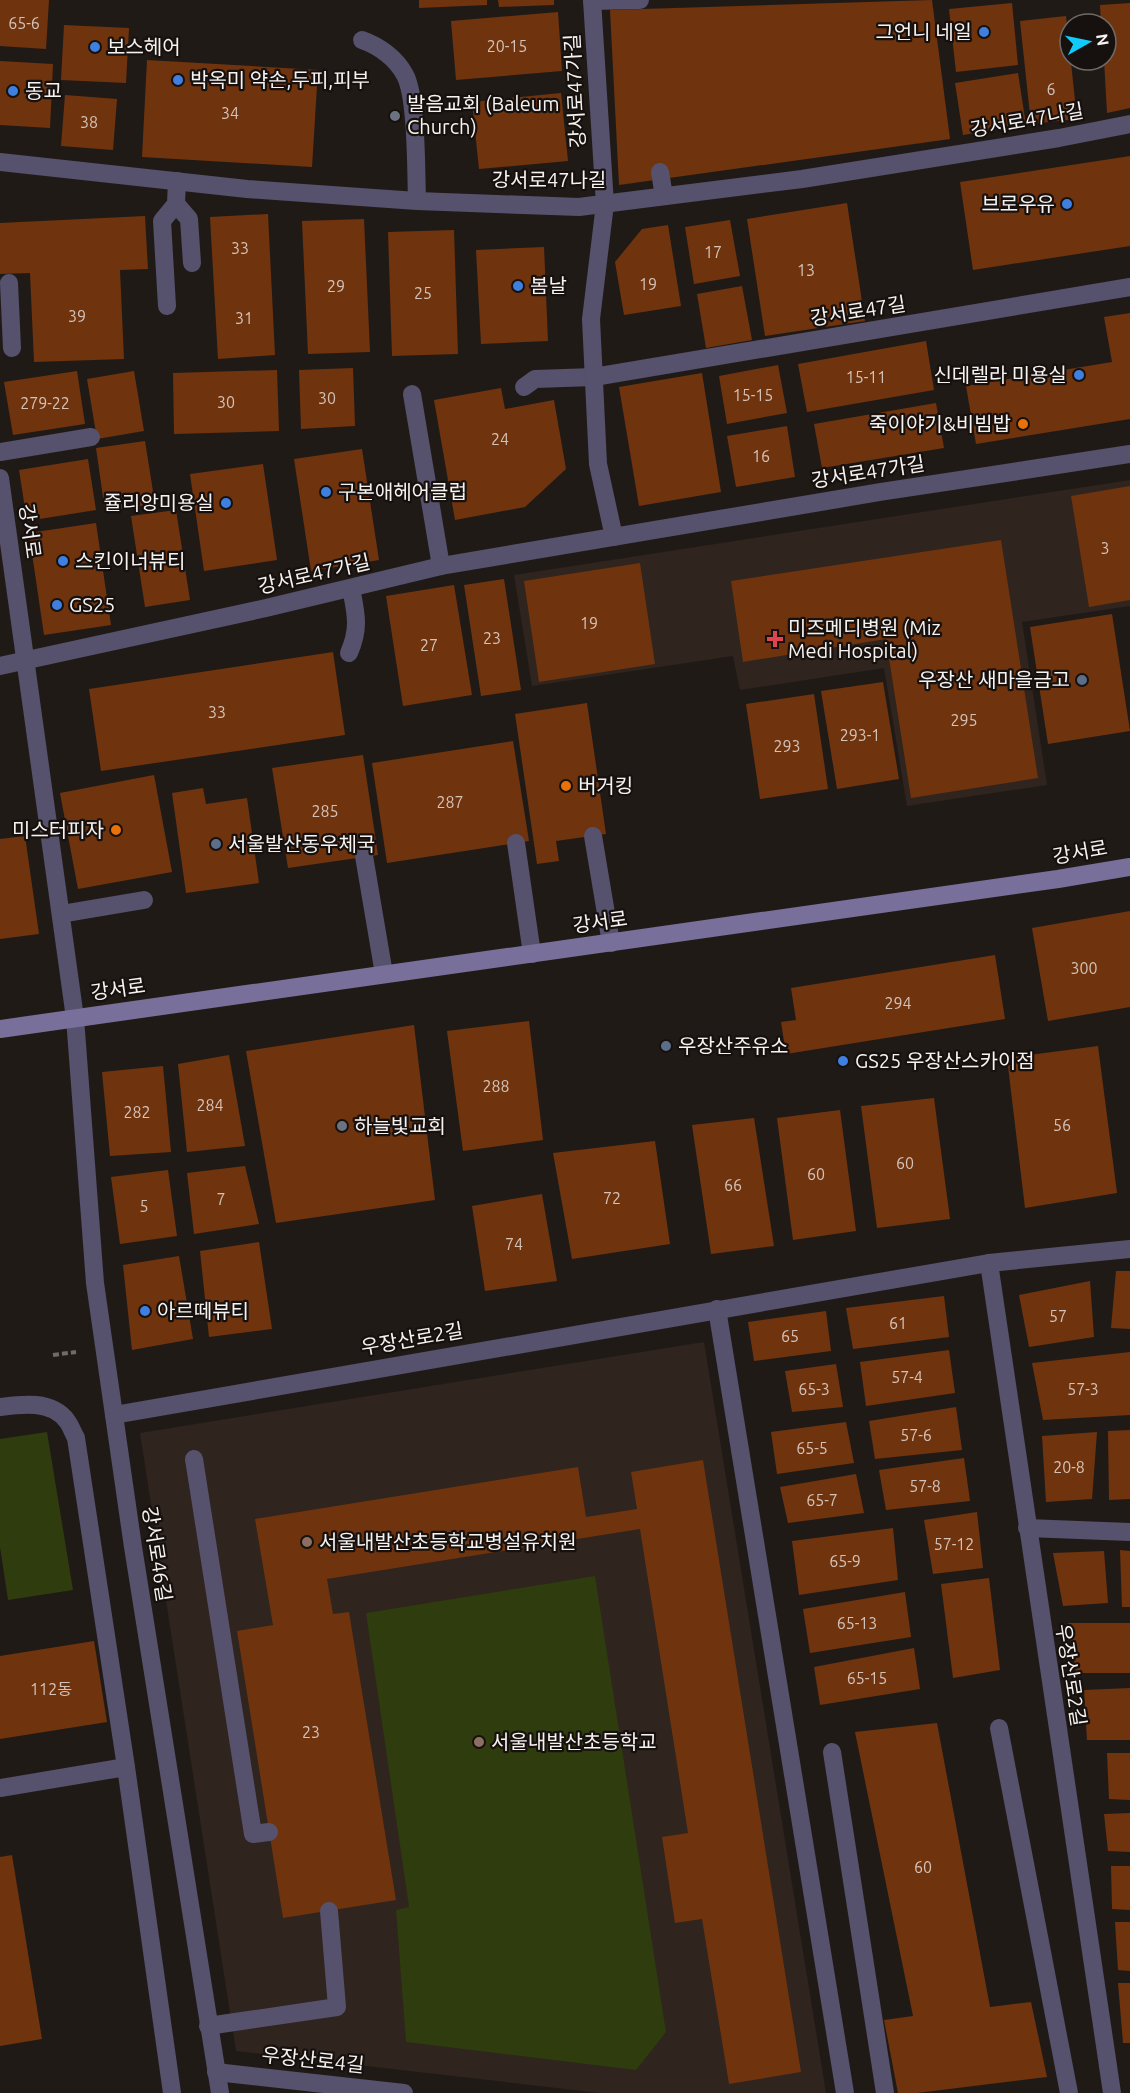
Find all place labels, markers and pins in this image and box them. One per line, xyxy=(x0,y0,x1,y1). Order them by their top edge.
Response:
place label: 그언니 네일 xyxy=(875,20,972,43)
marker: 그언니 네일 xyxy=(977,25,991,39)
place label: 보스헤어 xyxy=(107,35,181,58)
marker: 보스헤어 xyxy=(88,40,102,54)
place label: 박옥미 약손,두피,피부 xyxy=(190,68,370,91)
marker: 박옥미 약손,두피,피부 xyxy=(171,73,185,87)
place label: 동교 xyxy=(25,79,62,102)
marker: 동교 xyxy=(6,84,20,98)
place label: 발음교회 (Baleum Church) xyxy=(407,92,559,138)
marker: 발음교회 (Baleum Church) xyxy=(388,109,402,123)
place label: 브로우유 xyxy=(981,192,1055,215)
marker: 브로우유 xyxy=(1060,197,1074,211)
place label: 봄날 xyxy=(530,274,567,297)
marker: 봄날 xyxy=(511,279,525,293)
place label: 신데렐라 미용실 xyxy=(934,363,1067,386)
marker: 신데렐라 미용실 xyxy=(1072,368,1086,382)
place label: 죽이야기&비빔밥 xyxy=(869,412,1011,435)
marker: 죽이야기&비빔밥 xyxy=(1016,417,1030,431)
place label: 구본애헤어클럽 xyxy=(338,480,467,503)
marker: 구본애헤어클럽 xyxy=(319,485,333,499)
place label: 쥴리앙미용실 xyxy=(104,491,214,514)
marker: 쥴리앙미용실 xyxy=(219,496,233,510)
place label: 스킨이너뷰티 xyxy=(75,549,185,572)
marker: 스킨이너뷰티 xyxy=(56,554,70,568)
place label: GS25 xyxy=(69,593,115,616)
marker: GS25 xyxy=(50,598,64,612)
place label: 미즈메디병원 (Miz Medi Hospital) xyxy=(788,616,941,662)
marker: 미즈메디병원 (Miz Medi Hospital) xyxy=(766,630,784,648)
place label: 우장산 새마을금고 xyxy=(918,668,1070,691)
marker: 우장산 새마을금고 xyxy=(1075,673,1089,687)
place label: 버거킹 xyxy=(578,774,633,797)
marker: 버거킹 xyxy=(559,779,573,793)
place label: 미스터피자 xyxy=(12,818,104,841)
marker: 미스터피자 xyxy=(109,823,123,837)
place label: 서울발산동우체국 xyxy=(228,832,375,855)
marker: 서울발산동우체국 xyxy=(209,837,223,851)
place label: 우장산주유소 xyxy=(678,1034,788,1057)
marker: 우장산주유소 xyxy=(659,1039,673,1053)
place label: GS25 우장산스카이점 xyxy=(855,1049,1035,1072)
marker: GS25 우장산스카이점 xyxy=(836,1054,850,1068)
place label: 하늘빛교회 xyxy=(354,1114,446,1137)
marker: 하늘빛교회 xyxy=(335,1119,349,1133)
place label: 아르떼뷰티 xyxy=(157,1299,249,1322)
marker: 아르떼뷰티 xyxy=(138,1304,152,1318)
place label: 서울내발산초등학교병설유치원 xyxy=(319,1530,577,1553)
marker: 서울내발산초등학교병설유치원 xyxy=(300,1535,314,1549)
place label: 서울내발산초등학교 xyxy=(491,1730,657,1753)
marker: 서울내발산초등학교 xyxy=(472,1735,486,1749)

